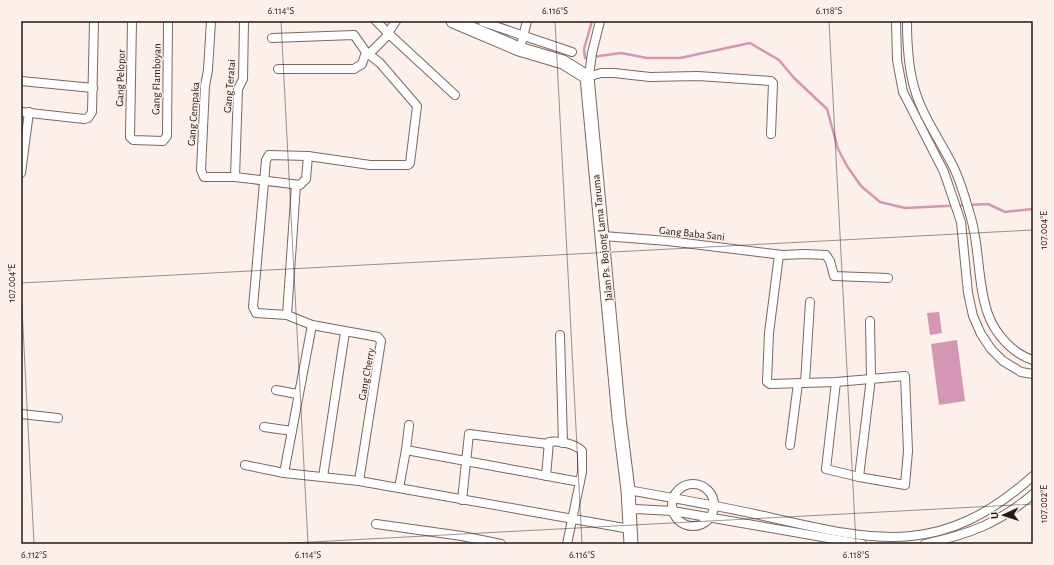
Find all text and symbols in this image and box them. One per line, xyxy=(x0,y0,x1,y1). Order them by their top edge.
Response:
text: 6.114°S xyxy=(268,6,294,16)
text: 6.116°S xyxy=(542,6,568,16)
text: 6.118°S xyxy=(816,6,842,16)
street label: Gang Flamboyan xyxy=(150,43,163,115)
street label: Gang Pelopor xyxy=(114,49,127,107)
street label: Gang Teratai xyxy=(222,59,237,113)
street label: Gang Cempaka xyxy=(186,82,201,146)
street label: Jalan Ps. Bojong Lama Taruma xyxy=(590,174,615,302)
text: 107.004°E xyxy=(1039,211,1049,249)
street label: Gang Baba Sani xyxy=(658,225,725,242)
text: 107.004°E xyxy=(7,264,17,302)
street label: Gang Cherry xyxy=(356,347,377,401)
text: 107.002°E xyxy=(1039,485,1049,523)
north arrow xyxy=(984,495,1024,535)
text: U xyxy=(989,512,1000,519)
text: 6.112°S xyxy=(21,550,47,560)
text: 6.114°S xyxy=(295,550,321,560)
text: 6.116°S xyxy=(569,550,595,560)
text: 6.118°S xyxy=(843,550,869,560)

